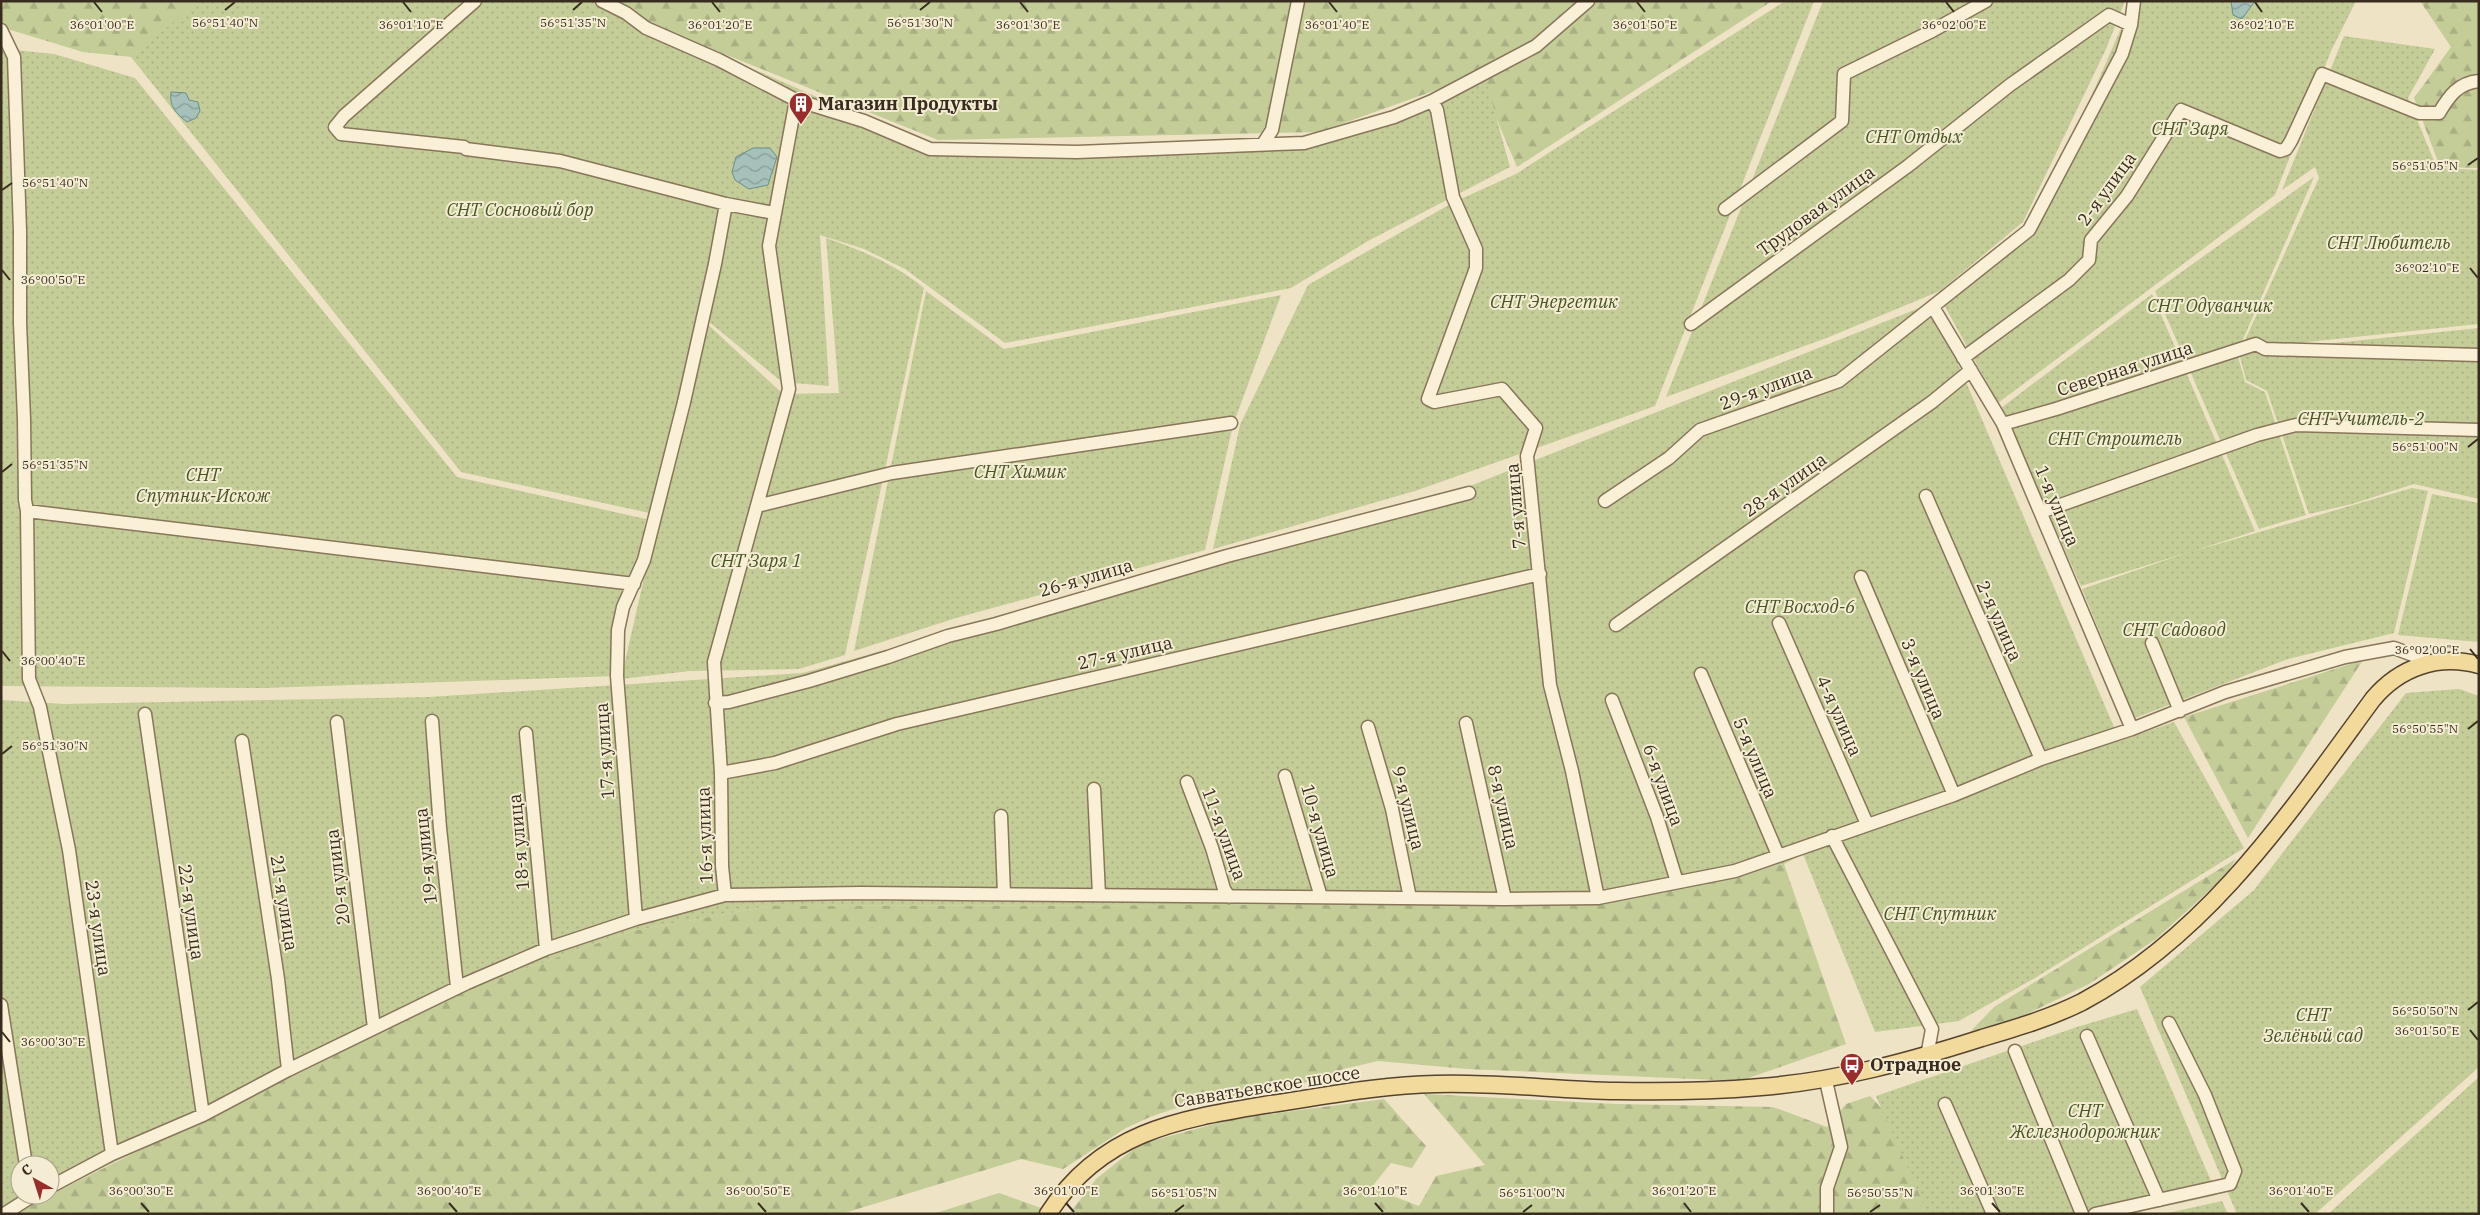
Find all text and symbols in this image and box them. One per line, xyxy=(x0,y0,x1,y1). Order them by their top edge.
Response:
text: 56°51'40"N xyxy=(192,15,258,30)
text: 56°51'35"N xyxy=(540,15,606,30)
text: 56°51'30"N xyxy=(887,15,953,30)
text: 36°01'00"E xyxy=(70,17,134,32)
text: 36°01'10"E xyxy=(379,17,443,32)
text: 36°01'20"E xyxy=(688,17,752,32)
text: 36°01'30"E xyxy=(996,17,1060,32)
text: 36°01'40"E xyxy=(1305,17,1369,32)
text: 36°01'50"E xyxy=(1613,17,1677,32)
text: 36°02'00"E xyxy=(1922,17,1986,32)
text: 36°02'10"E xyxy=(2230,17,2294,32)
building icon: Магазин Продукты xyxy=(788,91,814,125)
place label: Магазин Продукты xyxy=(818,92,998,115)
park label: СНТ Заря xyxy=(2151,117,2229,140)
park label: СНТ Отдых xyxy=(1865,125,1963,148)
street label: 2-я улица xyxy=(2072,147,2141,230)
text: 56°51'05"N xyxy=(2392,158,2458,173)
street label: Трудовая улица xyxy=(1752,160,1879,261)
text: 56°51'40"N xyxy=(22,175,88,190)
park label: СНТ Сосновый бор xyxy=(446,198,594,221)
park label: СНТ Любитель xyxy=(2327,231,2451,254)
text: 36°02'10"E xyxy=(2395,260,2459,275)
text: 36°00'50"E xyxy=(21,272,85,287)
park label: СНТ Энергетик xyxy=(1490,290,1618,313)
park label: СНТ Одуванчик xyxy=(2147,294,2273,317)
street label: Северная улица xyxy=(2054,336,2196,401)
street label: 29-я улица xyxy=(1716,360,1815,415)
park label: СНТ Учитель-2 xyxy=(2298,407,2424,430)
park label: СНТ Строитель xyxy=(2048,427,2182,450)
text: 56°51'00"N xyxy=(2392,439,2458,454)
street label: 28-я улица xyxy=(1738,447,1831,522)
text: 56°51'35"N xyxy=(22,457,88,472)
park label: СНТ Химик xyxy=(974,460,1066,483)
street label: 7-я улица xyxy=(1500,462,1531,550)
street label: 1-я улица xyxy=(2030,462,2085,550)
park label: СНТ Спутник-Искож xyxy=(136,463,270,507)
park label: СНТ Заря 1 xyxy=(711,549,801,572)
street label: 26-я улица xyxy=(1036,553,1136,602)
street label: 2-я улица xyxy=(1971,577,2028,665)
park label: СНТ Восход-6 xyxy=(1745,595,1855,618)
park label: СНТ Садовод xyxy=(2123,618,2225,641)
street label: 27-я улица xyxy=(1075,630,1175,675)
street label: 3-я улица xyxy=(1896,635,1951,723)
text: 36°02'00"E xyxy=(2395,642,2459,657)
text: 36°00'40"E xyxy=(21,653,85,668)
street label: 4-я улица xyxy=(1811,672,1868,760)
street label: 17-я улица xyxy=(590,702,619,800)
street label: 5-я улица xyxy=(1728,714,1783,802)
text: 56°50'55"N xyxy=(2392,721,2458,736)
text: 56°51'30"N xyxy=(22,738,88,753)
street label: 6-я улица xyxy=(1638,740,1689,829)
street label: 8-я улица xyxy=(1483,762,1524,852)
street label: 9-я улица xyxy=(1387,763,1430,853)
street label: 10-я улица xyxy=(1296,781,1345,881)
street label: 11-я улица xyxy=(1197,784,1252,883)
street label: 16-я улица xyxy=(691,786,718,884)
street label: 18-я улица xyxy=(503,793,534,891)
street label: 19-я улица xyxy=(409,807,442,905)
street label: 20-я улица xyxy=(320,827,355,927)
street label: 21-я улица xyxy=(266,853,303,953)
street label: 22-я улица xyxy=(173,862,210,962)
street label: 23-я улица xyxy=(80,878,117,978)
park label: СНТ Спутник xyxy=(1884,902,1996,925)
park label: СНТ Зелёный сад xyxy=(2263,1003,2363,1047)
text: 56°50'50"N xyxy=(2392,1003,2458,1018)
text: 36°01'50"E xyxy=(2395,1023,2459,1038)
text: 36°00'30"E xyxy=(21,1034,85,1049)
bus stop icon: Отрадное xyxy=(1839,1052,1865,1086)
place label: Отрадное xyxy=(1870,1053,1961,1076)
street label: Савватьевское шоссе xyxy=(1172,1060,1361,1113)
park label: СНТ Железнодорожник xyxy=(2009,1099,2160,1143)
north arrow xyxy=(10,1155,60,1205)
text: С xyxy=(18,1160,36,1180)
text: 36°00'30"E xyxy=(109,1183,173,1198)
text: 36°00'40"E xyxy=(417,1183,481,1198)
text: 36°00'50"E xyxy=(726,1183,790,1198)
text: 36°01'00"E xyxy=(1034,1183,1098,1198)
text: 36°01'10"E xyxy=(1343,1183,1407,1198)
text: 36°01'20"E xyxy=(1652,1183,1716,1198)
text: 36°01'30"E xyxy=(1960,1183,2024,1198)
text: 36°01'40"E xyxy=(2269,1183,2333,1198)
text: 56°51'05"N xyxy=(1151,1185,1217,1200)
text: 56°51'00"N xyxy=(1499,1185,1565,1200)
text: 56°50'55"N xyxy=(1847,1185,1913,1200)

